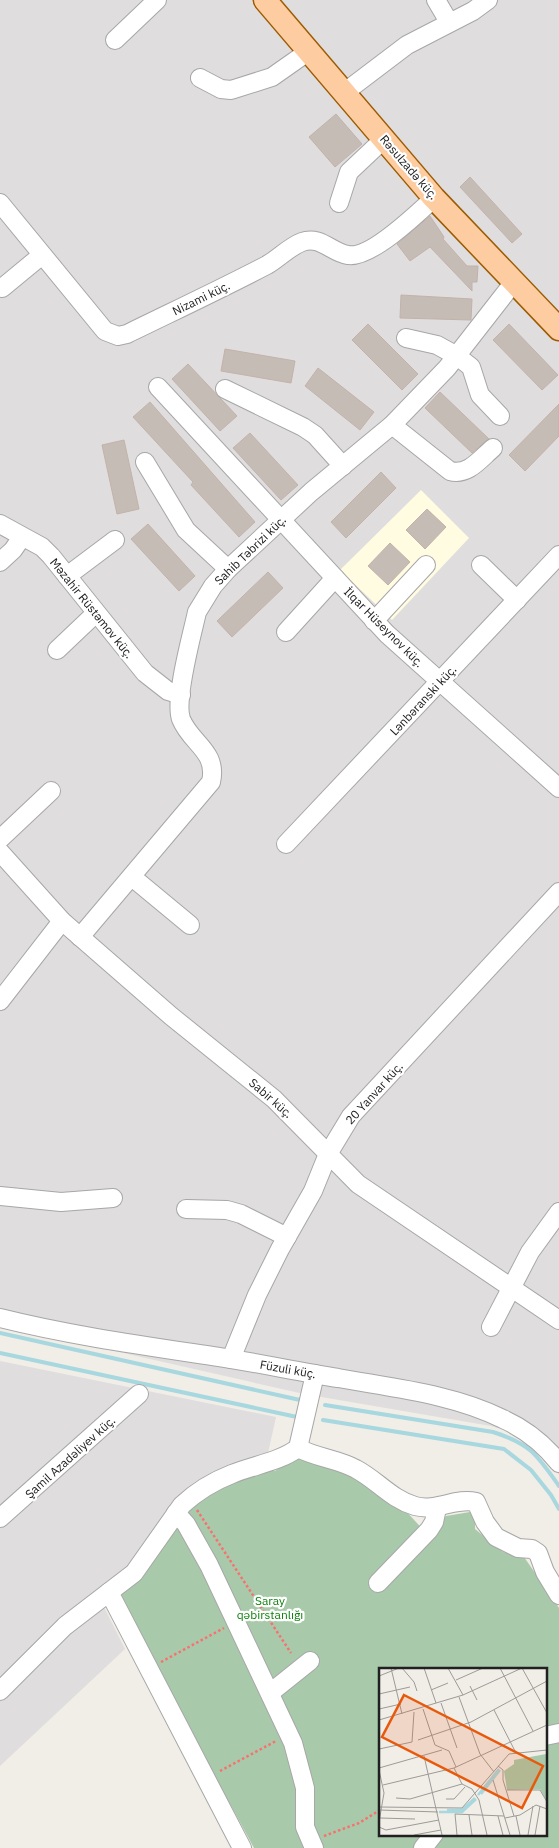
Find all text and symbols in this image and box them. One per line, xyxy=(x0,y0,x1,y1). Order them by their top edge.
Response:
street label: Rəsulzadə küç. xyxy=(377,132,441,202)
street label: Nizami küç. xyxy=(170,278,232,318)
street label: Sahib Təbrizi küç. xyxy=(211,512,289,588)
street label: Məzahir Rüstəmov küç. xyxy=(47,555,137,661)
street label: İlqar Hüseynov küç. xyxy=(341,584,427,670)
street label: Lənbəranski küç. xyxy=(387,662,459,738)
street label: 20 Yanvar küç. xyxy=(342,1059,406,1127)
street label: Sabir küç. xyxy=(246,1075,296,1121)
street label: Füzuli küç. xyxy=(259,1357,317,1381)
street label: Şamil Azadəliyev küç. xyxy=(22,1413,118,1501)
park label: Saray qəbirstanlığı xyxy=(237,1593,303,1622)
inset map xyxy=(379,1668,546,1836)

